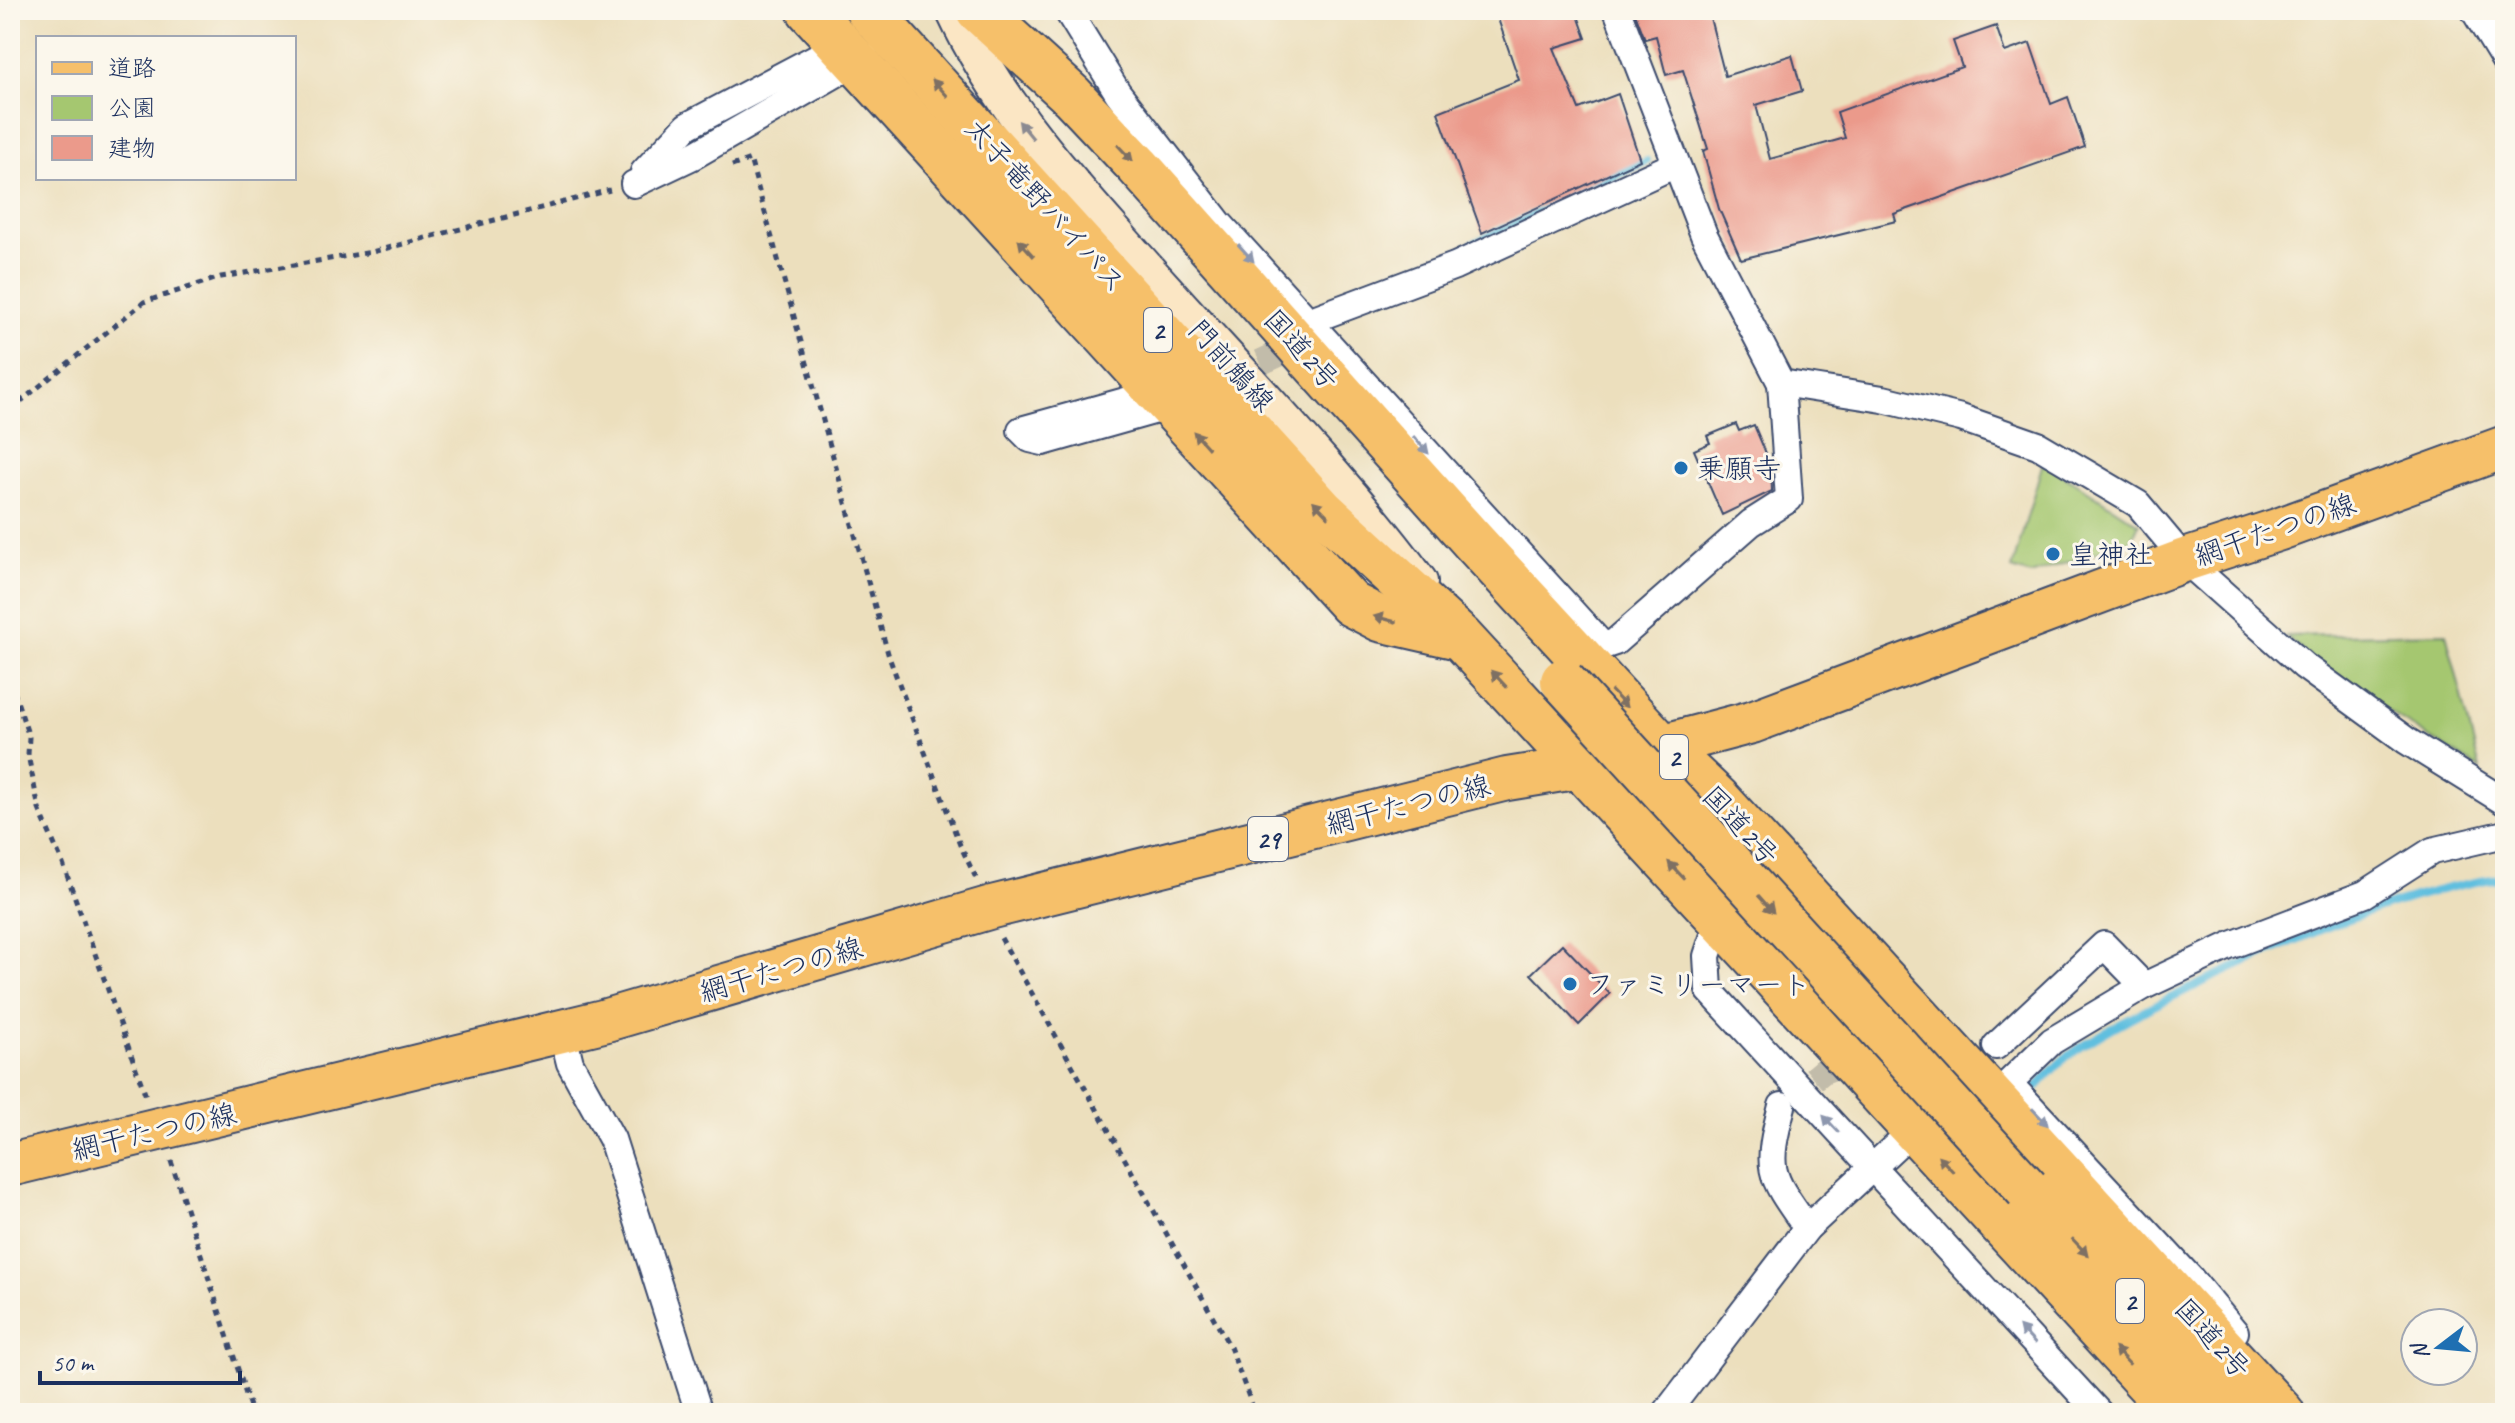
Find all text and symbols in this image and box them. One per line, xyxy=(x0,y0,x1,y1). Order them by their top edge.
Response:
legend xyxy=(36,36,296,180)
text: 道路 xyxy=(108,53,156,83)
one-way arrow xyxy=(931,79,949,98)
text: 公園 xyxy=(108,93,156,123)
street label: 太子竜野バイパス xyxy=(958,111,1133,300)
one-way arrow xyxy=(1019,120,1035,140)
text: 建物 xyxy=(108,133,156,163)
one-way arrow xyxy=(1116,143,1134,162)
one-way arrow xyxy=(1017,239,1035,258)
one-way arrow xyxy=(1237,242,1254,262)
street label: 国道2号 xyxy=(1256,302,1347,397)
road number: 2 xyxy=(1144,308,1172,352)
street label: 門前鵤線 xyxy=(1181,312,1282,419)
one-way arrow xyxy=(1193,431,1211,450)
one-way arrow xyxy=(1411,435,1429,454)
place label: 乗願寺 xyxy=(1697,451,1781,486)
marker: 乗願寺 xyxy=(1672,459,1690,477)
street label: 網干たつの線 xyxy=(2190,486,2360,573)
one-way arrow xyxy=(1312,500,1331,519)
place label: 皇神社 xyxy=(2069,537,2153,572)
marker: 皇神社 xyxy=(2044,545,2062,563)
one-way arrow xyxy=(1373,613,1398,625)
one-way arrow xyxy=(1491,669,1509,688)
one-way arrow xyxy=(1609,689,1627,708)
road number: 2 xyxy=(1660,735,1688,779)
street label: 網干たつの線 xyxy=(1322,767,1494,842)
street label: 国道2号 xyxy=(1695,778,1786,873)
road number: 29 xyxy=(1248,817,1288,861)
one-way arrow xyxy=(1667,860,1685,879)
one-way arrow xyxy=(1756,895,1774,914)
street label: 網干たつの線 xyxy=(696,930,867,1009)
place label: ファミリーマート xyxy=(1586,967,1811,1002)
marker: ファミリーマート xyxy=(1561,975,1579,993)
street label: 網干たつの線 xyxy=(68,1096,240,1167)
one-way arrow xyxy=(2030,1107,2049,1126)
one-way arrow xyxy=(1823,1115,1841,1134)
one-way arrow xyxy=(1937,1155,1955,1174)
one-way arrow xyxy=(2070,1237,2088,1256)
road number: 2 xyxy=(2116,1279,2144,1323)
street label: 国道2号 xyxy=(2167,1291,2258,1386)
north arrow xyxy=(2399,1307,2479,1387)
one-way arrow xyxy=(2019,1326,2037,1345)
scale bar xyxy=(40,1335,240,1385)
text: N xyxy=(2404,1339,2436,1363)
one-way arrow xyxy=(2114,1346,2132,1365)
text: 50 m xyxy=(52,1348,95,1378)

